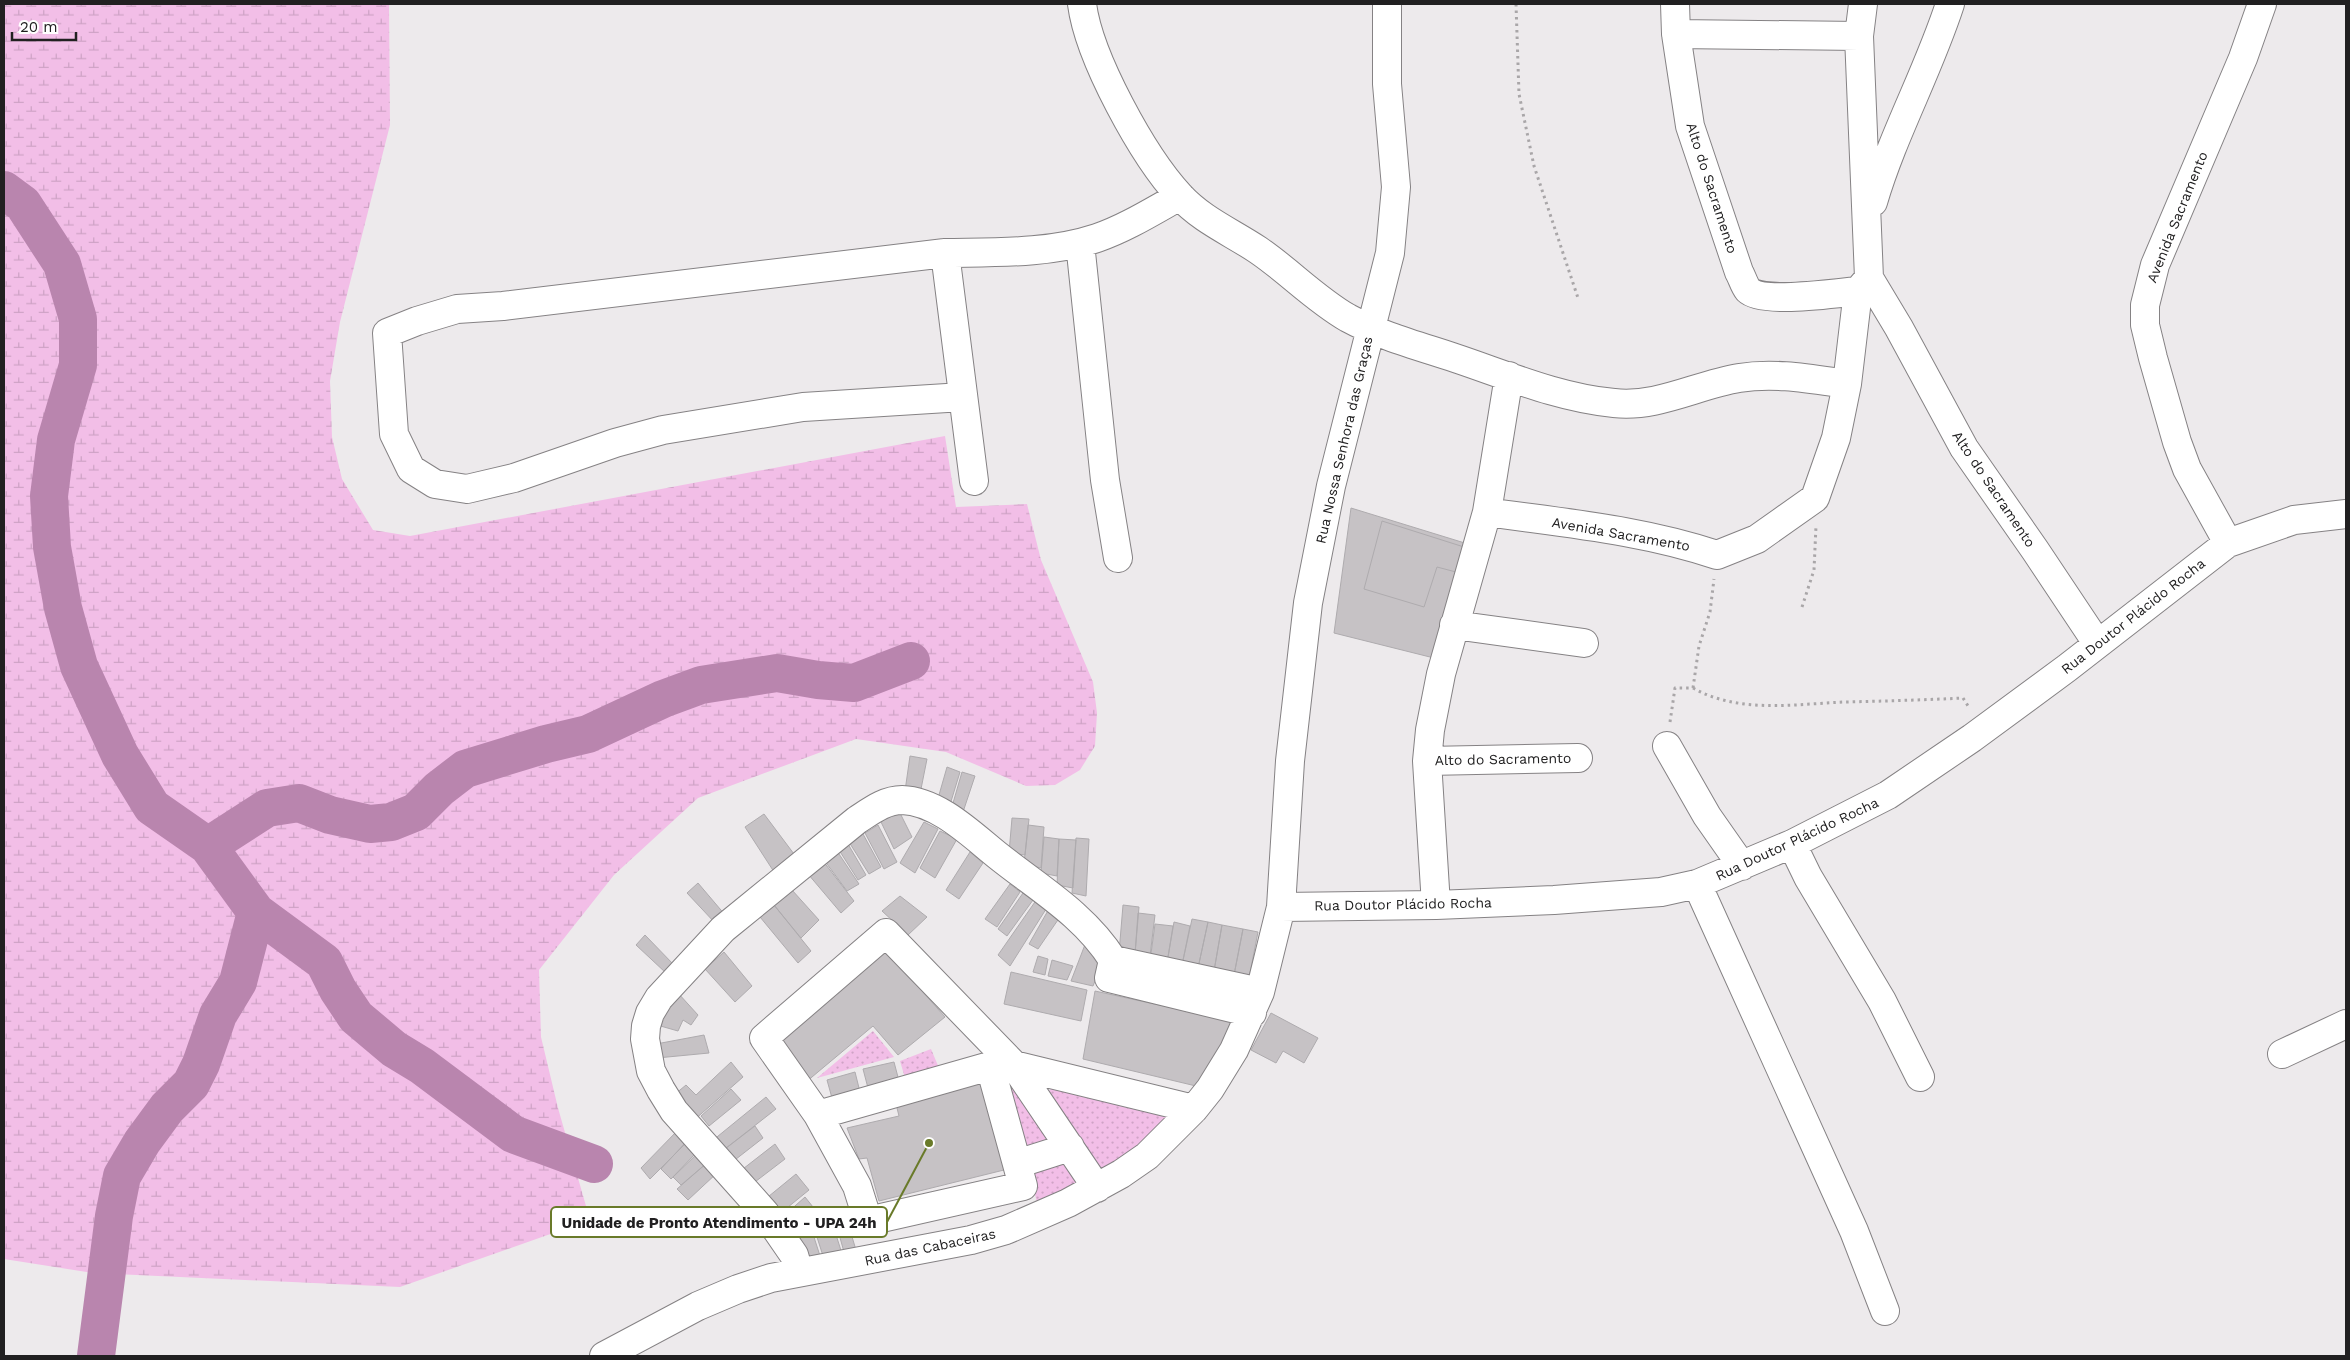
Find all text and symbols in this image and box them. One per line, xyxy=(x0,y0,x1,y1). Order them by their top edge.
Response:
scale bar xyxy=(12,10,76,42)
text: 20 m xyxy=(20,18,58,36)
street label: Alto do Sacramento xyxy=(1683,121,1741,255)
street label: Avenida Sacramento xyxy=(2143,149,2211,285)
street label: Rua Nossa Senhora das Graças xyxy=(1312,335,1376,545)
street label: Alto do Sacramento xyxy=(1949,428,2039,550)
street label: Avenida Sacramento xyxy=(1551,514,1691,554)
street label: Rua Doutor Plácido Rocha xyxy=(2058,555,2208,677)
street label: Alto do Sacramento xyxy=(1435,750,1571,768)
street label: Rua Doutor Plácido Rocha xyxy=(1713,794,1881,884)
street label: Rua Doutor Plácido Rocha xyxy=(1314,894,1492,914)
callout: Unidade de Pronto Atendimento - UPA 24h xyxy=(551,1207,887,1237)
text: Unidade de Pronto Atendimento - UPA 24h xyxy=(562,1214,876,1232)
street label: Rua das Cabaceiras xyxy=(863,1225,997,1269)

